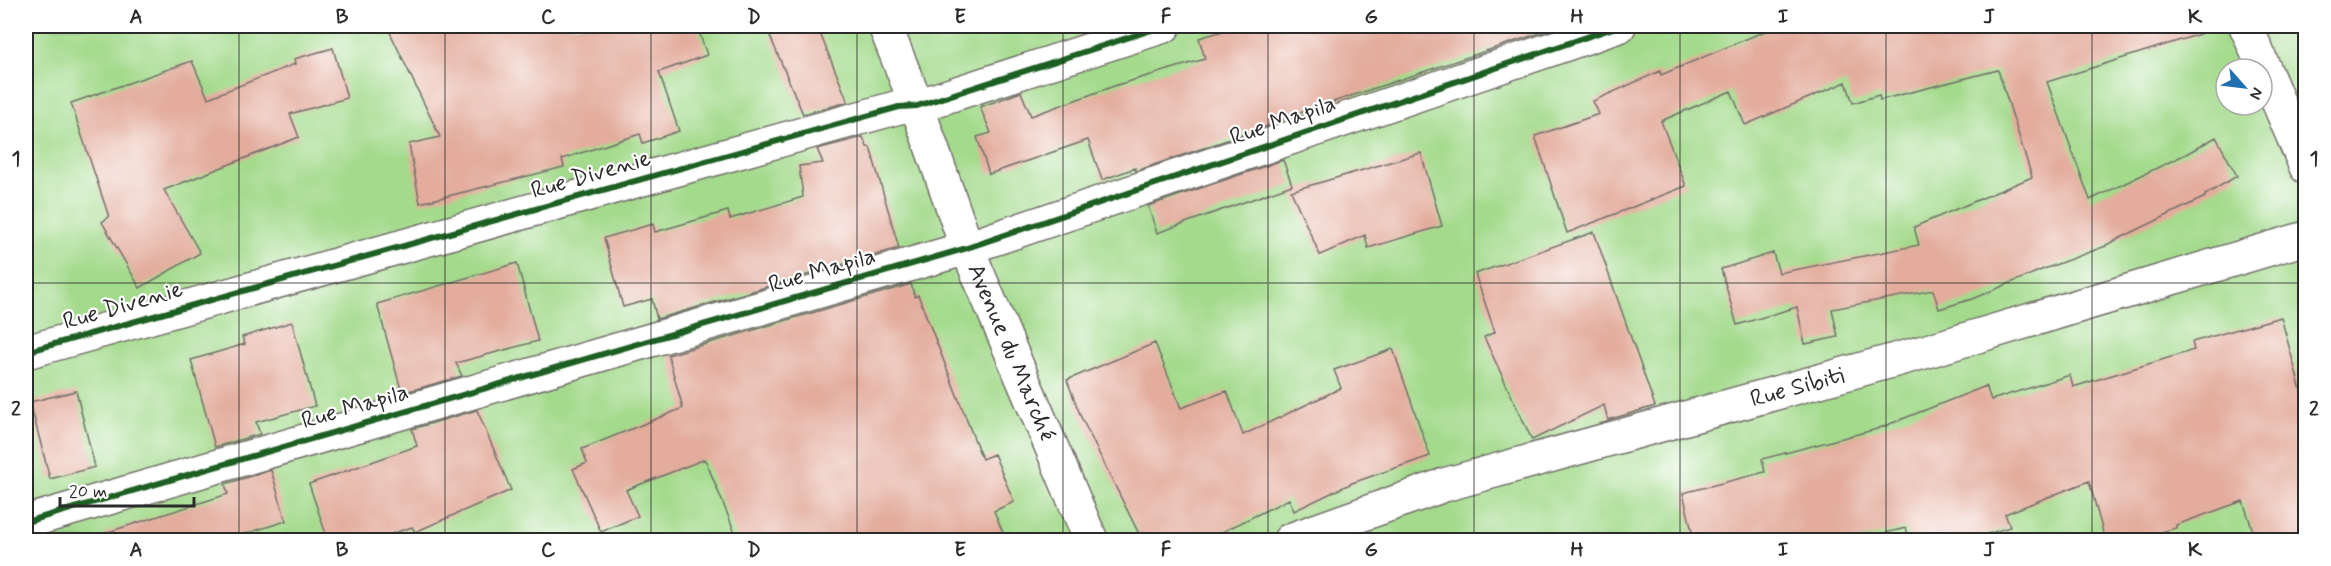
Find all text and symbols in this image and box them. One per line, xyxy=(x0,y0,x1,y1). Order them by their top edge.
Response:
text: A xyxy=(129,4,143,31)
text: B xyxy=(336,4,349,31)
text: C xyxy=(541,4,556,31)
text: D xyxy=(747,4,761,31)
text: E xyxy=(954,4,966,31)
text: F xyxy=(1161,4,1172,31)
text: G xyxy=(1364,4,1378,31)
text: H xyxy=(1570,4,1584,31)
text: I xyxy=(1778,4,1788,31)
text: J xyxy=(1983,4,1995,31)
text: K xyxy=(2188,4,2203,31)
north arrow xyxy=(2214,57,2274,117)
text: N xyxy=(2244,84,2268,103)
street label: Rue Mapila xyxy=(1226,88,1340,154)
street label: Rue Divenie xyxy=(527,143,655,207)
text: 1 xyxy=(12,146,20,173)
text: 1 xyxy=(2310,146,2318,173)
street label: Rue Mapila xyxy=(765,241,879,301)
street label: Avenue du Marché xyxy=(960,259,1063,446)
street label: Rue Divenie xyxy=(59,274,187,338)
street label: Rue Sibiti xyxy=(1747,359,1848,415)
street label: Rue Mapila xyxy=(298,377,412,437)
text: 2 xyxy=(11,396,21,423)
text: 2 xyxy=(2309,396,2319,423)
scale bar xyxy=(60,470,194,508)
text: 20 m xyxy=(69,480,107,504)
text: A xyxy=(129,537,143,564)
text: B xyxy=(336,537,349,564)
text: C xyxy=(541,537,556,564)
text: D xyxy=(747,537,761,564)
text: E xyxy=(954,537,966,564)
text: F xyxy=(1161,537,1172,564)
text: G xyxy=(1364,537,1378,564)
text: H xyxy=(1570,537,1584,564)
text: I xyxy=(1778,537,1788,564)
text: J xyxy=(1983,537,1995,564)
text: K xyxy=(2188,537,2203,564)

